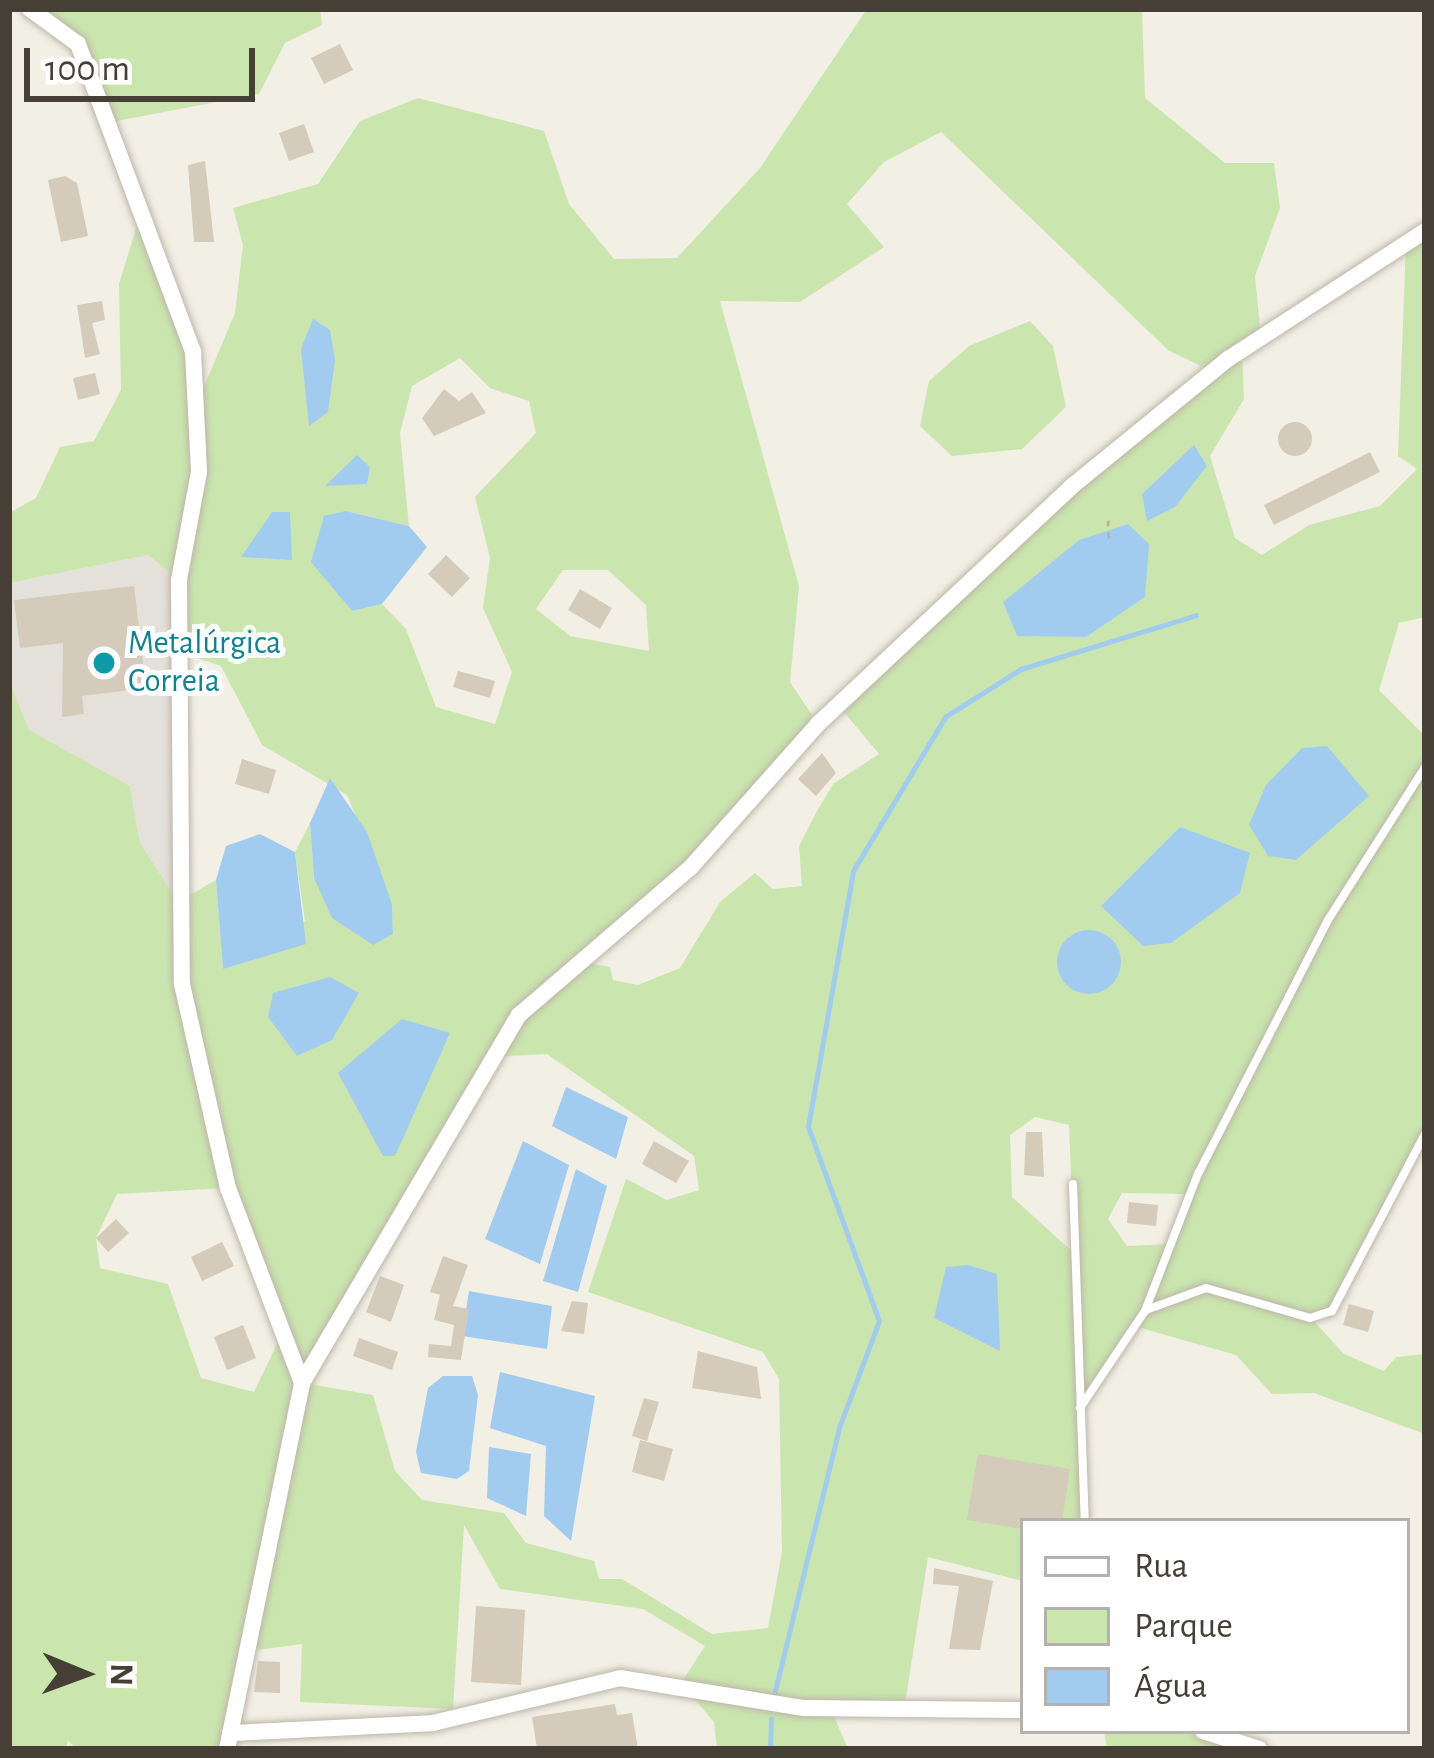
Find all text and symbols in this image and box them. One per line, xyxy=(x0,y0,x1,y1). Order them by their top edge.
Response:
scale bar xyxy=(30,24,261,98)
text: 100 m xyxy=(45,51,130,87)
place label: Metalúrgica Correia xyxy=(128,624,281,702)
marker: Metalúrgica Correia xyxy=(91,650,117,676)
legend xyxy=(1020,1518,1410,1734)
text: Rua xyxy=(1134,1548,1188,1584)
text: Parque xyxy=(1134,1608,1233,1644)
north arrow xyxy=(24,1614,144,1734)
text: N xyxy=(104,1663,137,1686)
text: Água xyxy=(1134,1668,1207,1704)

